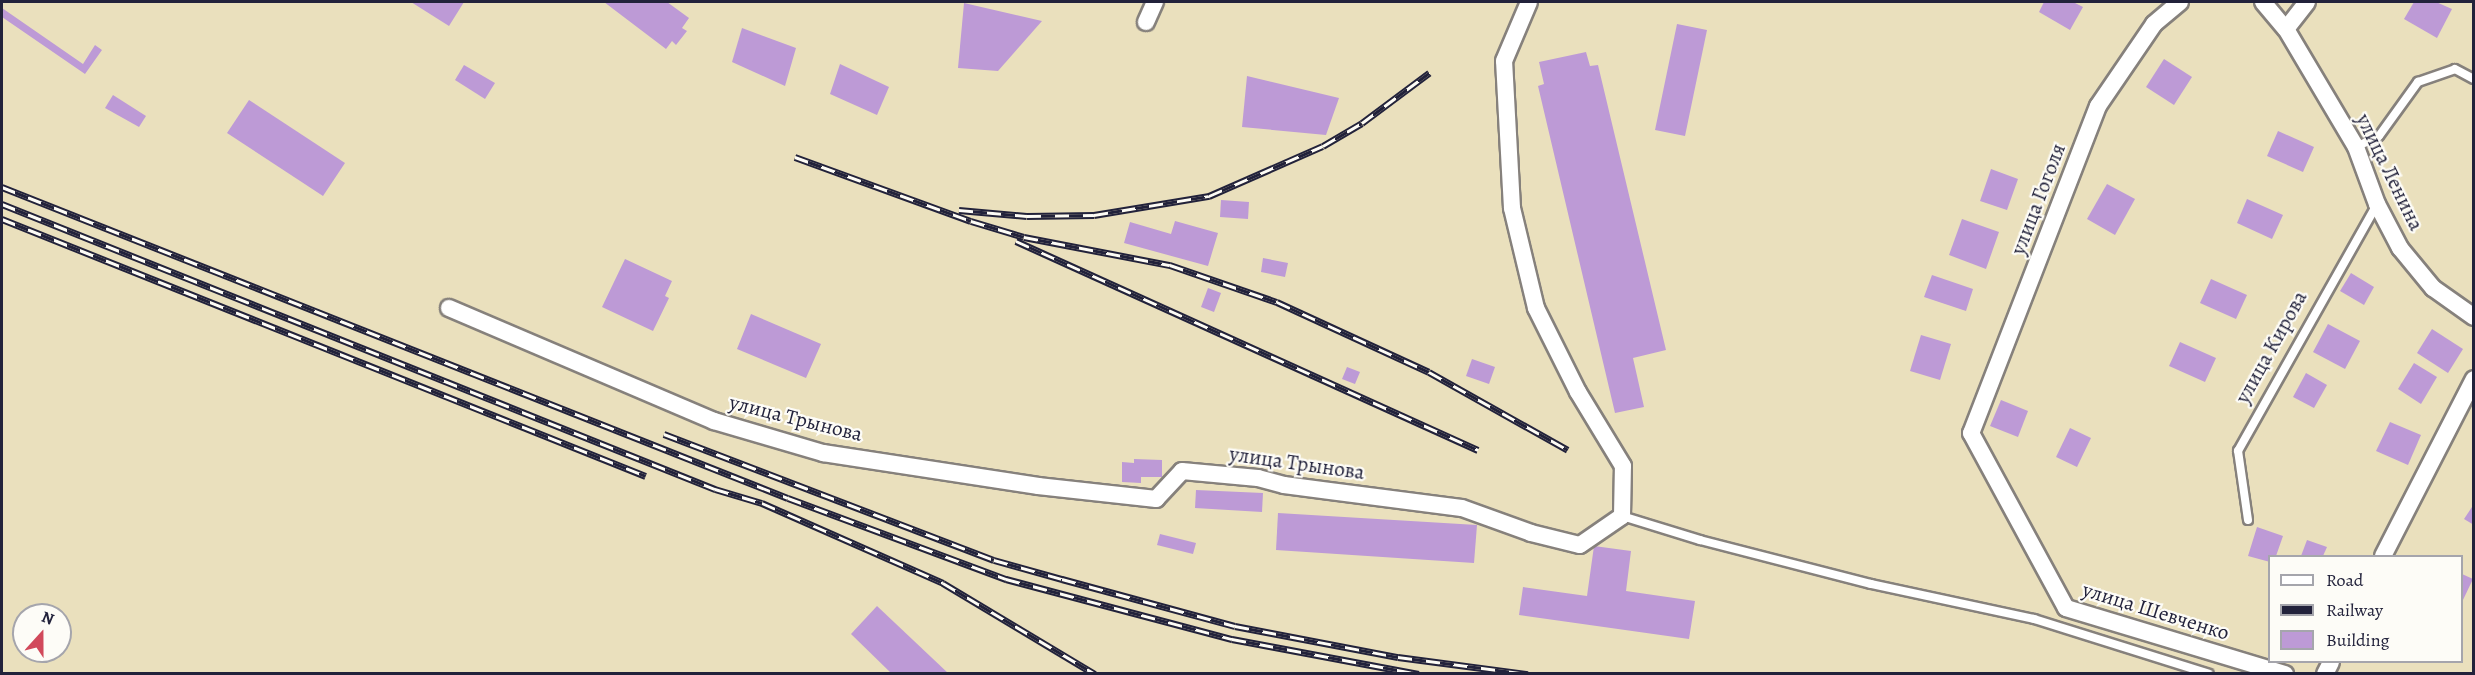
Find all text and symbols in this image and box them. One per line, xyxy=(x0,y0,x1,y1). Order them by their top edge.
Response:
street label: улица Ленина xyxy=(2351,109,2429,235)
street label: улица Гоголя xyxy=(2005,140,2071,258)
street label: улица Кирова xyxy=(2230,286,2312,408)
street label: улица Трынова xyxy=(727,389,865,447)
street label: улица Трынова xyxy=(1228,441,1366,485)
legend xyxy=(2268,555,2463,663)
text: Road xyxy=(2326,568,2363,592)
street label: улица Шевченко xyxy=(2080,577,2232,645)
text: Railway xyxy=(2326,598,2383,622)
north arrow xyxy=(12,603,72,663)
text: N xyxy=(38,606,57,630)
text: Building xyxy=(2326,628,2390,652)

